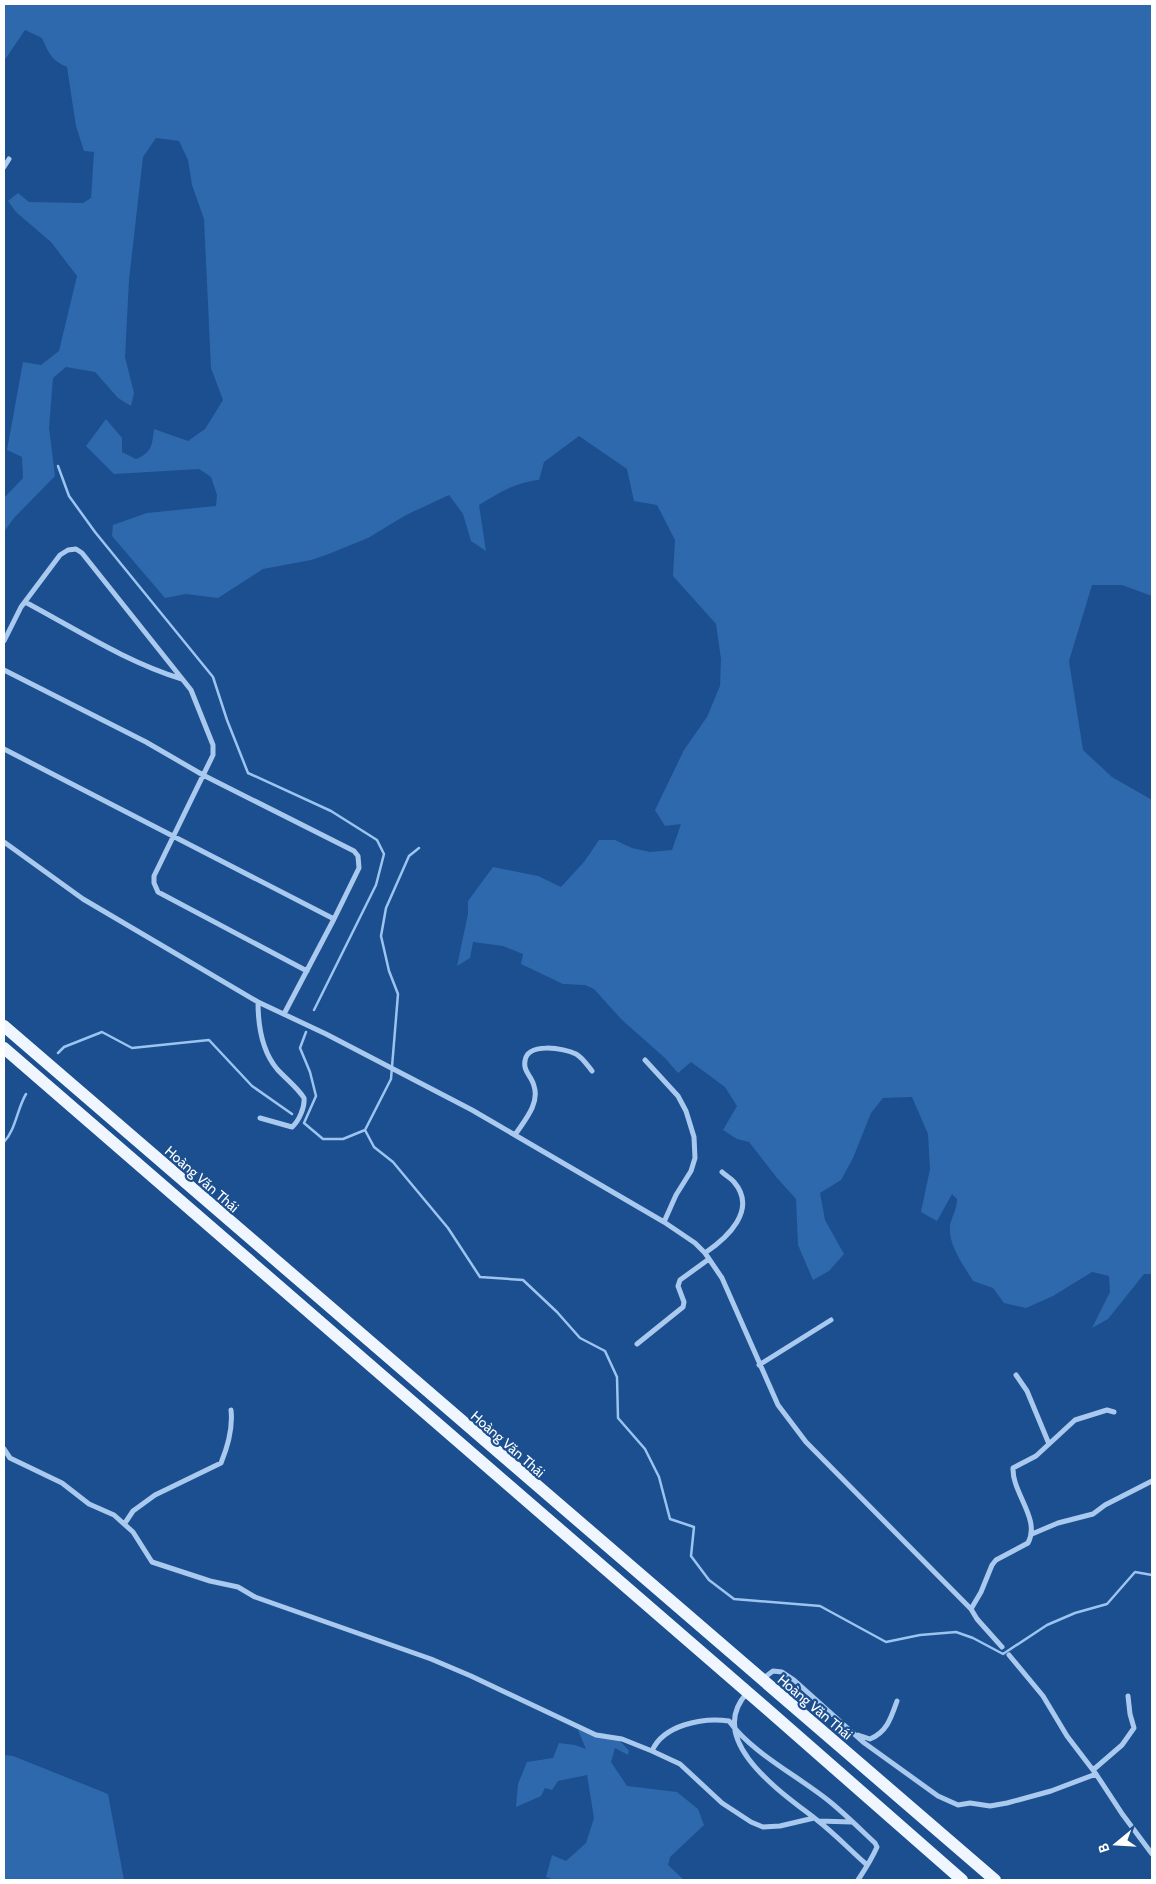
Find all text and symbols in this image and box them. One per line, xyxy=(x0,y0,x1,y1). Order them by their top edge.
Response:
street label: Hoàng Văn Thái xyxy=(161,1142,243,1216)
street label: Hoàng Văn Thái xyxy=(467,1407,549,1481)
street label: Hoàng Văn Thái xyxy=(774,1670,856,1744)
north arrow xyxy=(1091,1819,1141,1869)
text: B xyxy=(1094,1841,1114,1855)

